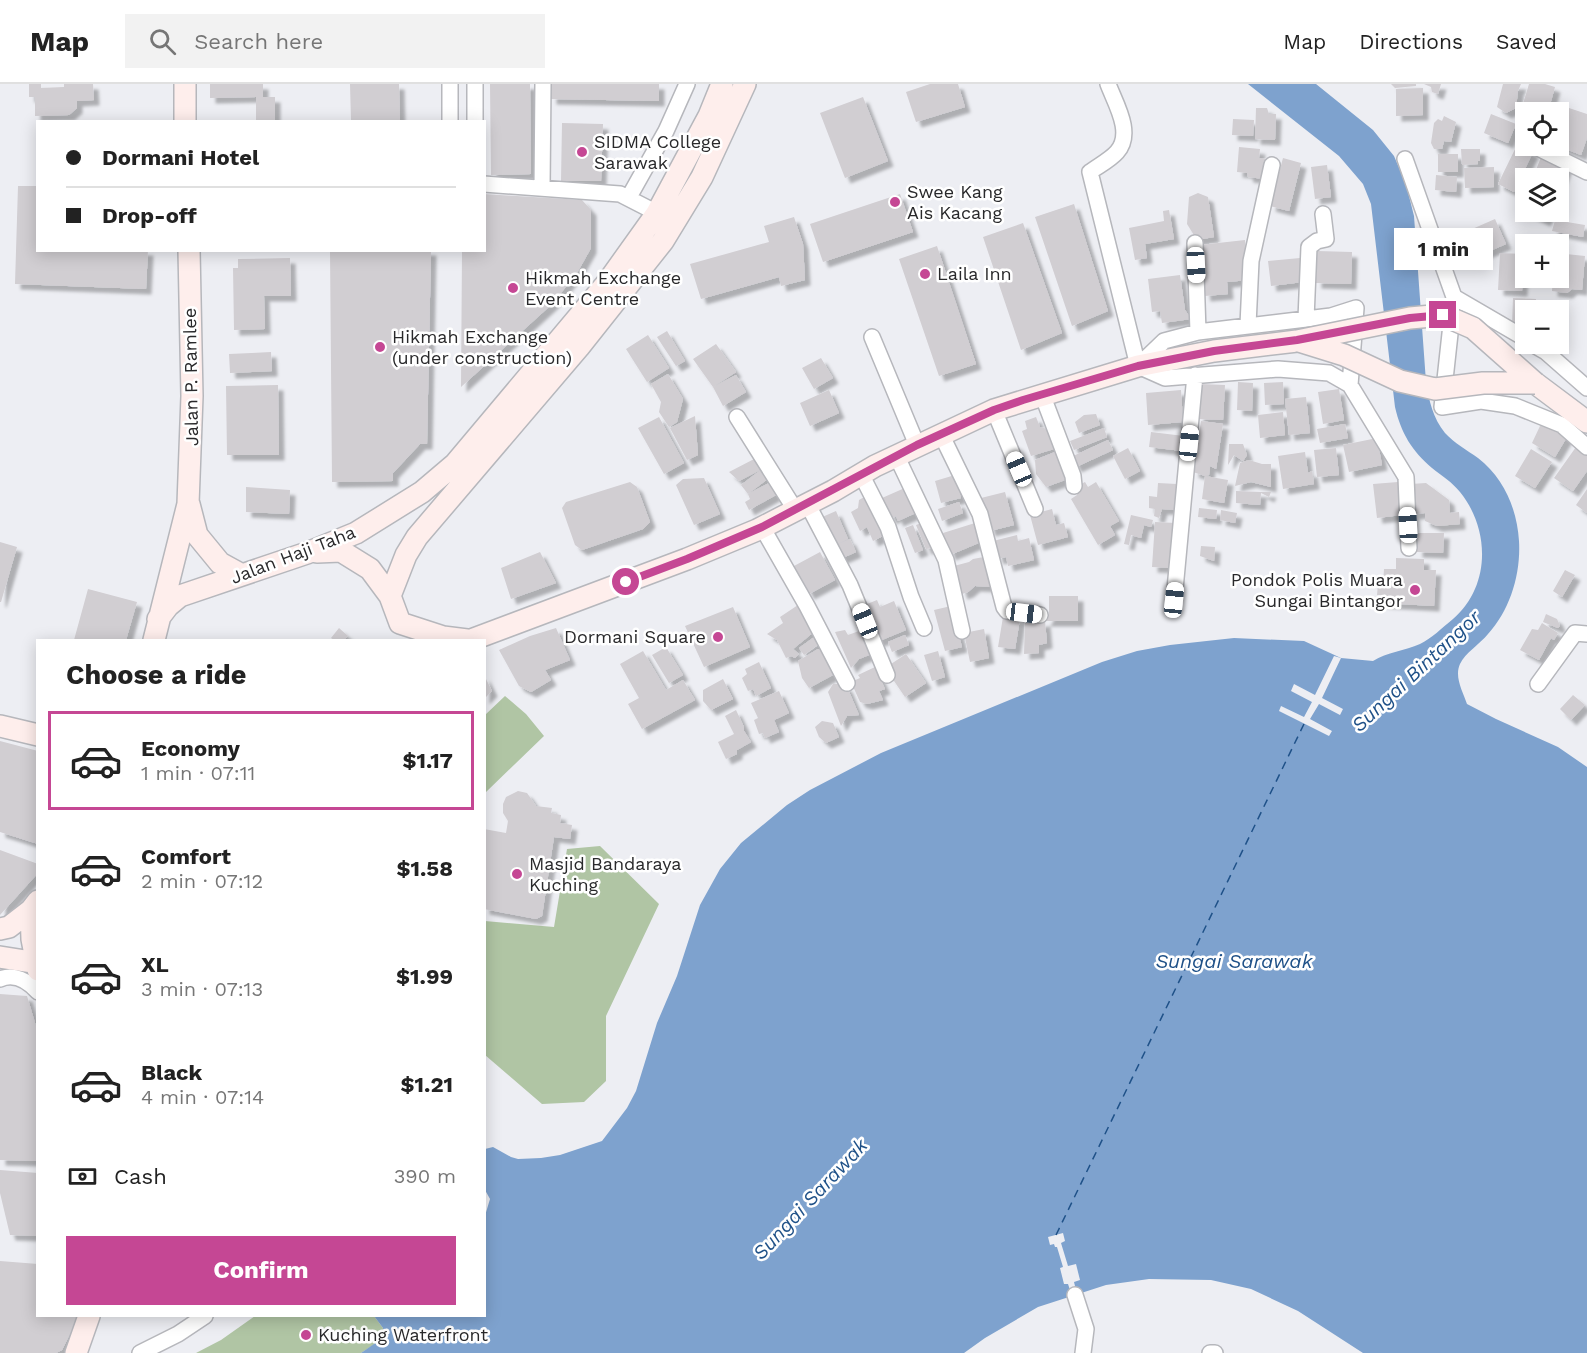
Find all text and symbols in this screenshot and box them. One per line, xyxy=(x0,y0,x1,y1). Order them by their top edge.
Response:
search box xyxy=(125,14,545,68)
text: Map xyxy=(30,25,89,58)
icon: search xyxy=(146,25,179,58)
text: Search here xyxy=(194,29,323,54)
text: Map xyxy=(1283,29,1326,54)
text: Directions xyxy=(1359,29,1463,54)
text: Saved xyxy=(1496,29,1557,54)
map controls xyxy=(1515,102,1569,354)
button: locate xyxy=(1515,102,1569,156)
place label: SIDMA College Sarawak xyxy=(594,131,721,173)
text: Dormani Hotel xyxy=(102,145,259,170)
marker: SIDMA College Sarawak xyxy=(575,145,589,159)
button: layers xyxy=(1515,168,1569,222)
place label: Swee Kang Ais Kacang xyxy=(907,181,1003,223)
marker: Swee Kang Ais Kacang xyxy=(888,195,902,209)
text: Drop-off xyxy=(102,203,197,228)
callout: 1 min xyxy=(1394,228,1492,270)
button: + xyxy=(1515,234,1569,288)
text: 1 min xyxy=(1418,237,1469,261)
car xyxy=(1186,247,1206,283)
place label: Laila Inn xyxy=(937,263,1012,284)
place label: Hikmah Exchange Event Centre xyxy=(525,267,681,309)
marker: Laila Inn xyxy=(918,267,932,281)
marker: Hikmah Exchange Event Centre xyxy=(506,281,520,295)
button: − xyxy=(1515,300,1569,354)
route end xyxy=(1429,301,1456,328)
street label: Jalan P. Ramlee xyxy=(179,308,202,446)
place label: Hikmah Exchange (under construction) xyxy=(392,326,572,368)
marker: Hikmah Exchange (under construction) xyxy=(373,340,387,354)
car xyxy=(1178,424,1200,462)
car xyxy=(1004,449,1034,489)
car xyxy=(1398,507,1418,543)
street label: Jalan Haji Taha xyxy=(227,521,358,588)
route start xyxy=(612,568,639,595)
place label: Pondok Polis Muara Sungai Bintangor xyxy=(1231,569,1403,611)
car xyxy=(1163,581,1185,619)
marker: Pondok Polis Muara Sungai Bintangor xyxy=(1408,583,1422,597)
car xyxy=(850,601,880,641)
car xyxy=(1005,602,1043,624)
water label: Sungai Bintangor xyxy=(1347,604,1486,737)
place label: Dormani Square xyxy=(564,626,706,647)
marker: Dormani Square xyxy=(711,630,725,644)
text: Choose a ride xyxy=(66,659,246,691)
icon: car xyxy=(69,734,123,788)
text: Economy xyxy=(141,736,240,761)
text: $1.17 xyxy=(402,748,453,773)
text: 1 min · 07:11 xyxy=(141,761,255,785)
icon: car xyxy=(69,842,123,896)
text: Comfort xyxy=(141,844,231,869)
place label: Masjid Bandaraya Kuching xyxy=(529,853,682,895)
text: $1.58 xyxy=(396,856,453,881)
marker: Masjid Bandaraya Kuching xyxy=(510,867,524,881)
text: 2 min · 07:12 xyxy=(141,869,263,893)
water label: Sungai Sarawak xyxy=(1155,949,1314,973)
icon: car xyxy=(69,950,123,1004)
text: XL xyxy=(141,952,169,977)
text: $1.99 xyxy=(396,964,453,989)
text: 3 min · 07:13 xyxy=(141,977,263,1001)
icon: car xyxy=(69,1058,123,1112)
text: Black xyxy=(141,1060,202,1085)
text: $1.21 xyxy=(400,1072,453,1097)
text: 4 min · 07:14 xyxy=(141,1085,264,1109)
water label: Sungai Sarawak xyxy=(748,1133,873,1265)
icon: cash xyxy=(66,1160,99,1193)
text: Cash xyxy=(114,1164,167,1189)
text: 390 m xyxy=(394,1164,456,1188)
button: Confirm xyxy=(66,1236,456,1305)
place label: Kuching Waterfront xyxy=(318,1324,489,1345)
marker: Kuching Waterfront xyxy=(299,1328,313,1342)

